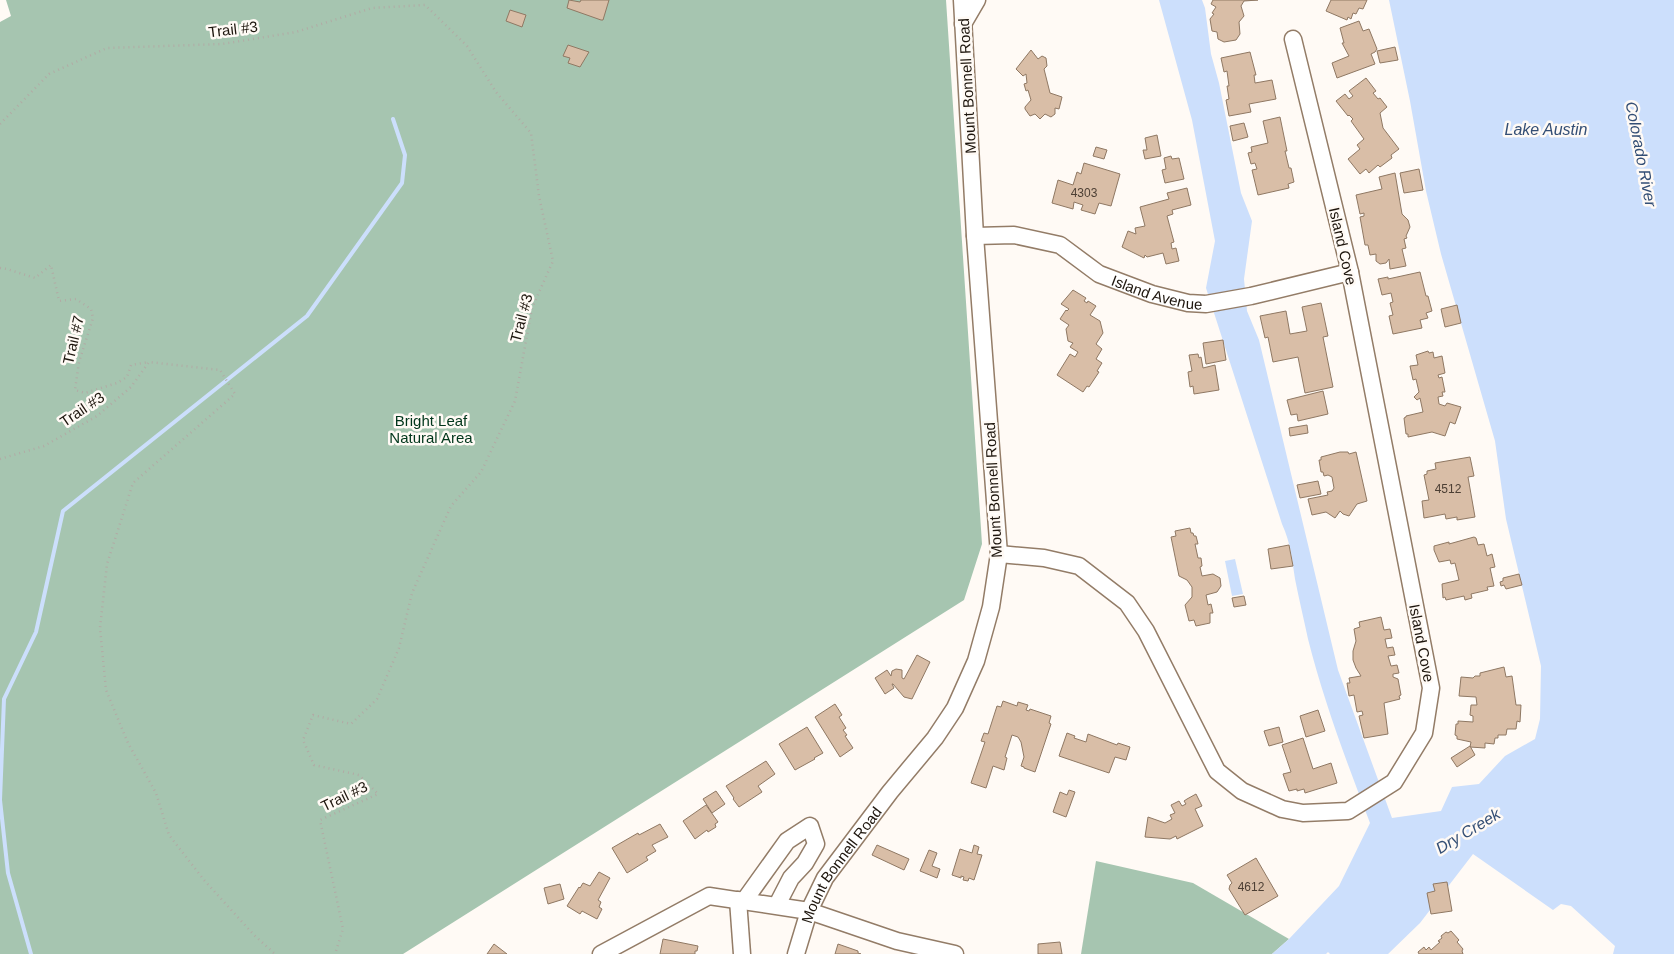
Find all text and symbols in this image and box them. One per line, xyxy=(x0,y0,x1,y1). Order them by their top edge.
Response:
street label: Trail #3 xyxy=(207,18,259,40)
street label: Mount Bonnell Road xyxy=(955,18,979,154)
water label: Colorado River xyxy=(1622,100,1660,209)
water label: Lake Austin xyxy=(1504,121,1588,138)
house number: 4303 xyxy=(1071,186,1098,200)
street label: Island Cove xyxy=(1326,205,1360,287)
street label: Island Avenue xyxy=(1109,271,1203,312)
street label: Trail #3 xyxy=(506,292,536,344)
street label: Trail #7 xyxy=(59,314,87,366)
street label: Trail #3 xyxy=(57,388,107,430)
park label: Bright Leaf Natural Area xyxy=(389,412,473,446)
street label: Mount Bonnell Road xyxy=(981,422,1005,558)
house number: 4512 xyxy=(1435,482,1462,496)
street label: Island Cove xyxy=(1406,602,1438,684)
street label: Trail #3 xyxy=(318,778,370,814)
street label: Mount Bonnell Road xyxy=(797,803,884,925)
water label: Dry Creek xyxy=(1433,805,1504,857)
house number: 4612 xyxy=(1238,880,1265,894)

